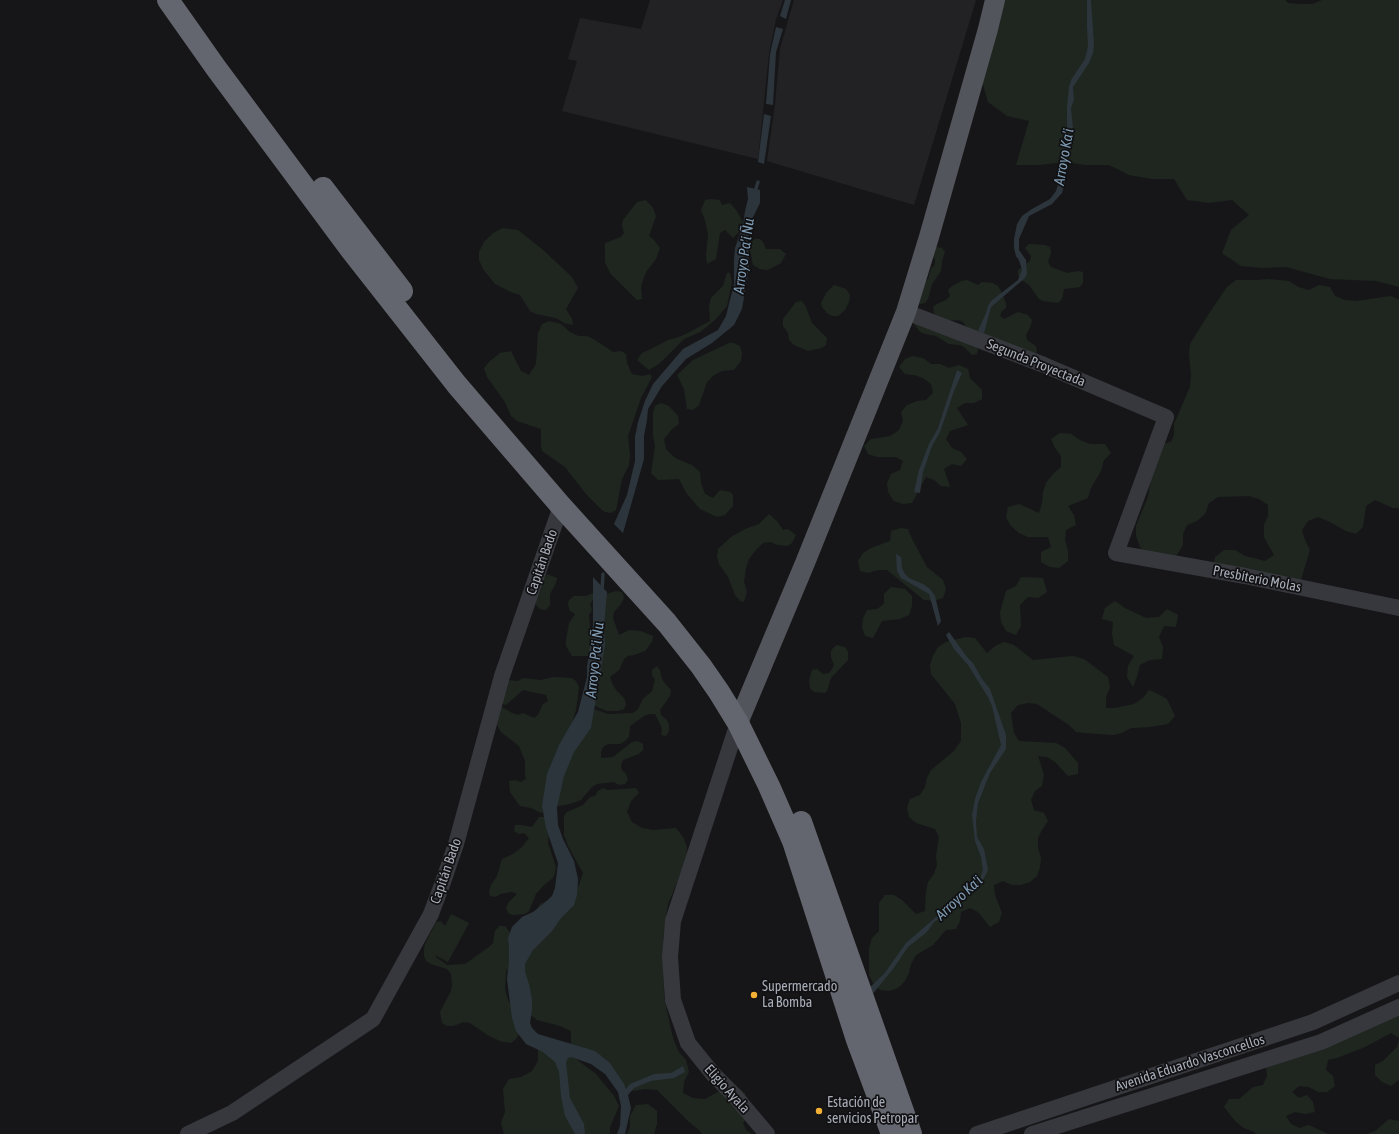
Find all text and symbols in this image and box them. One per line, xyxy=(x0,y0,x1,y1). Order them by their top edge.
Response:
water label: Arroyo Ka'i xyxy=(1050,127,1078,187)
water label: Arroyo Pa'i Ñu xyxy=(730,217,758,295)
street label: Segunda Proyectada xyxy=(984,336,1088,390)
street label: Capitán Bado xyxy=(523,527,561,597)
street label: Presbiterio Molas xyxy=(1212,562,1302,596)
water label: Arroyo Pa'i Ñu xyxy=(582,621,608,699)
street label: Capitán Bado xyxy=(427,836,465,906)
water label: Arroyo Ka'i xyxy=(932,872,986,924)
place label: Supermercado La Bomba xyxy=(762,979,837,1012)
marker: Supermercado La Bomba xyxy=(749,990,759,1000)
street label: Avenida Eduardo Vasconcellos xyxy=(1113,1031,1267,1095)
street label: Eligio Ayala xyxy=(701,1061,753,1117)
place label: Estación de servicios Petropar xyxy=(827,1095,918,1128)
marker: Estación de servicios Petropar xyxy=(814,1106,824,1116)

